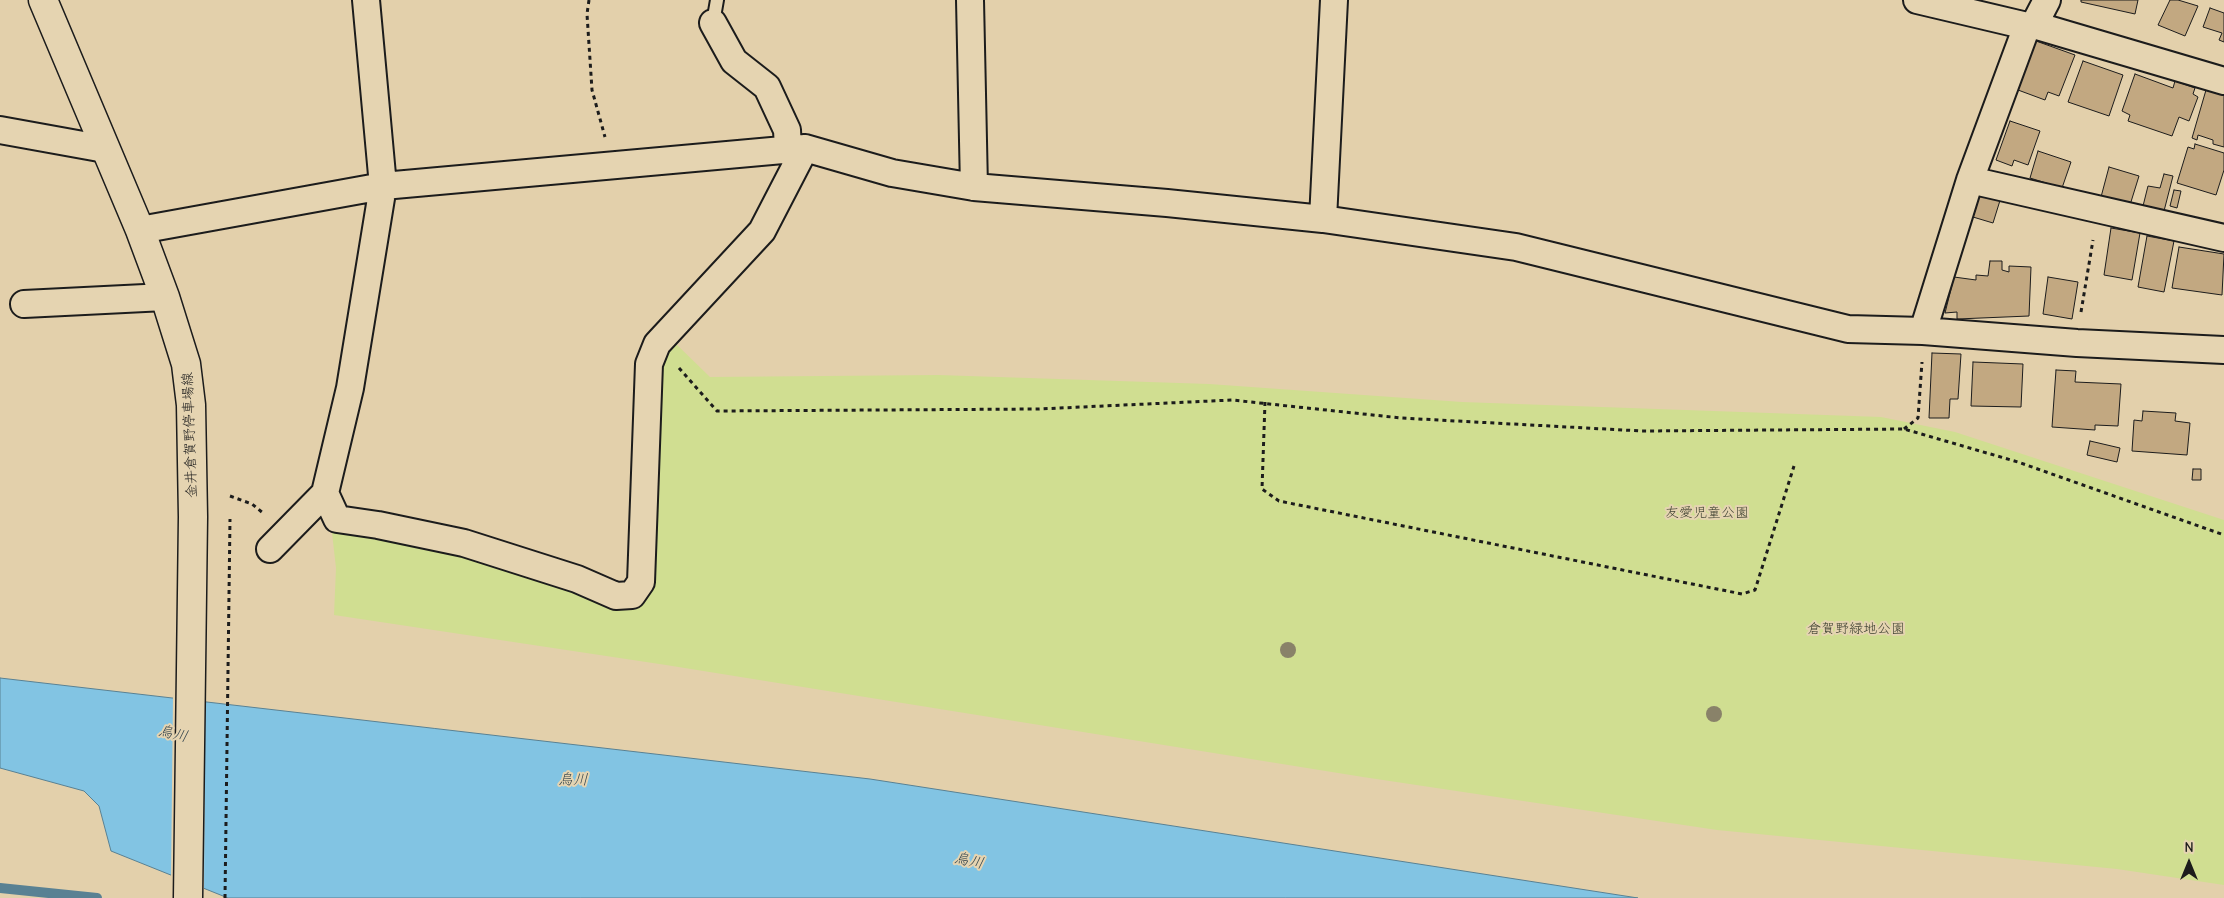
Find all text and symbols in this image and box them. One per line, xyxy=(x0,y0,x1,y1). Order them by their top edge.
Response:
street label: 金井倉賀野停車場線 xyxy=(179,372,201,498)
park label: 友愛児童公園 xyxy=(1665,505,1749,521)
park label: 倉賀野緑地公園 xyxy=(1807,621,1905,637)
water label: 烏川 xyxy=(156,722,190,746)
water label: 烏川 xyxy=(558,771,588,789)
north arrow xyxy=(2164,838,2214,888)
text: N xyxy=(2184,839,2194,856)
water label: 烏川 xyxy=(952,849,986,873)

